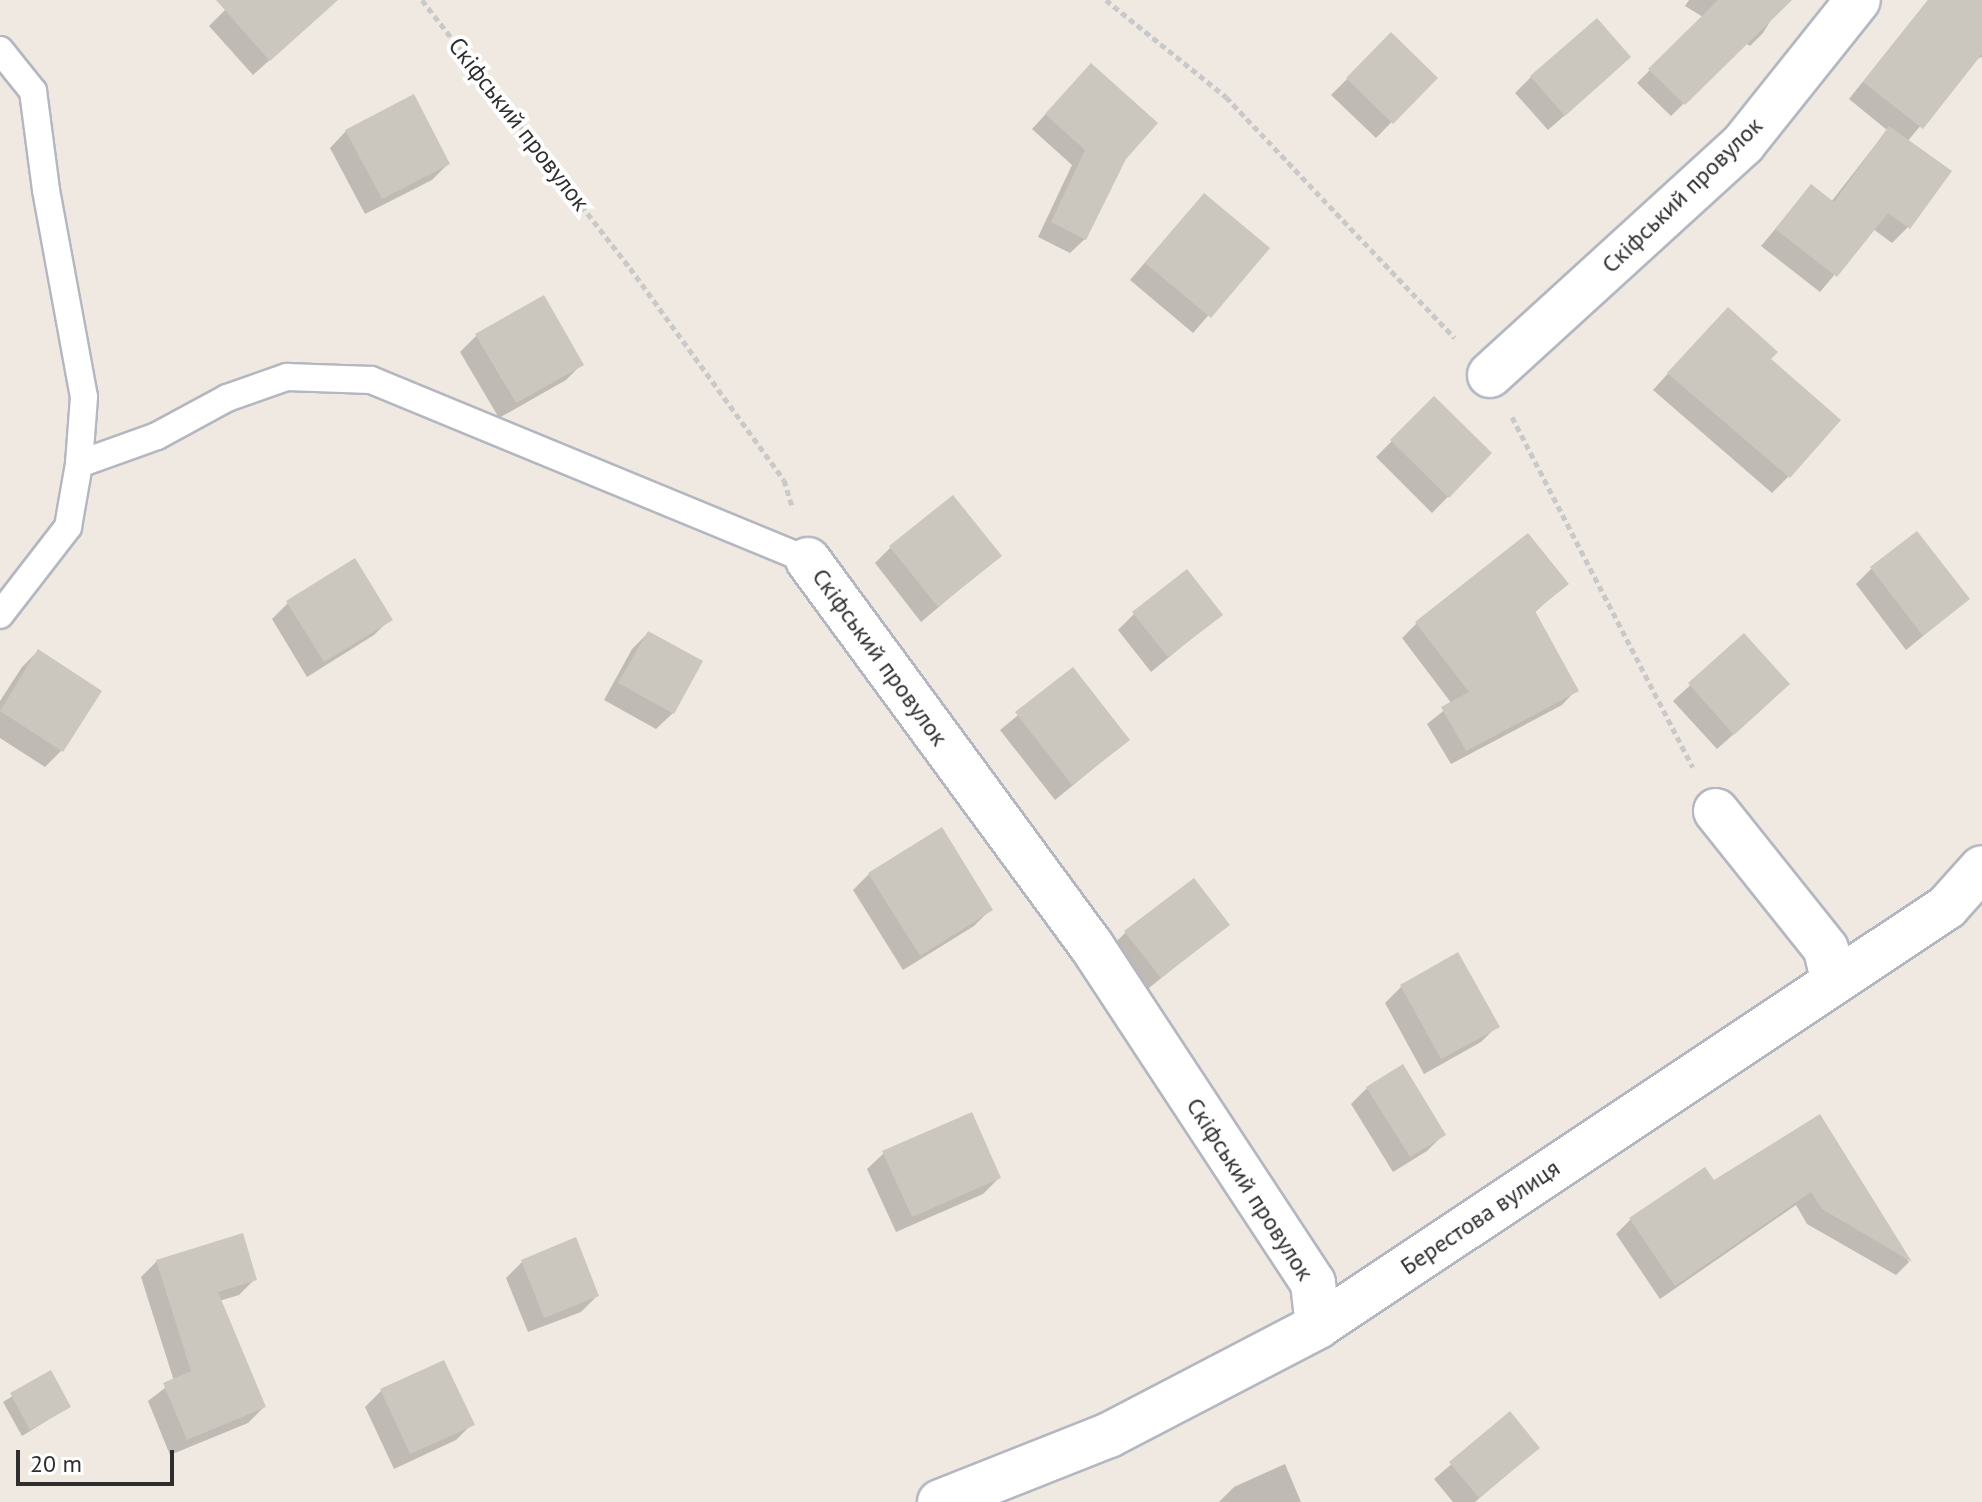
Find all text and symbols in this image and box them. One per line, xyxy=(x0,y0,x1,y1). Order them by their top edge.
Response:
street label: Скіфський провулок xyxy=(442,32,596,216)
street label: Скіфський провулок xyxy=(1596,111,1768,279)
street label: Скіфський провулок xyxy=(806,563,954,751)
street label: Скіфський провулок xyxy=(1180,1092,1320,1286)
street label: Берестова вулиця xyxy=(1395,1153,1565,1281)
scale bar xyxy=(20,1434,178,1484)
text: 20 m xyxy=(30,1448,82,1479)

